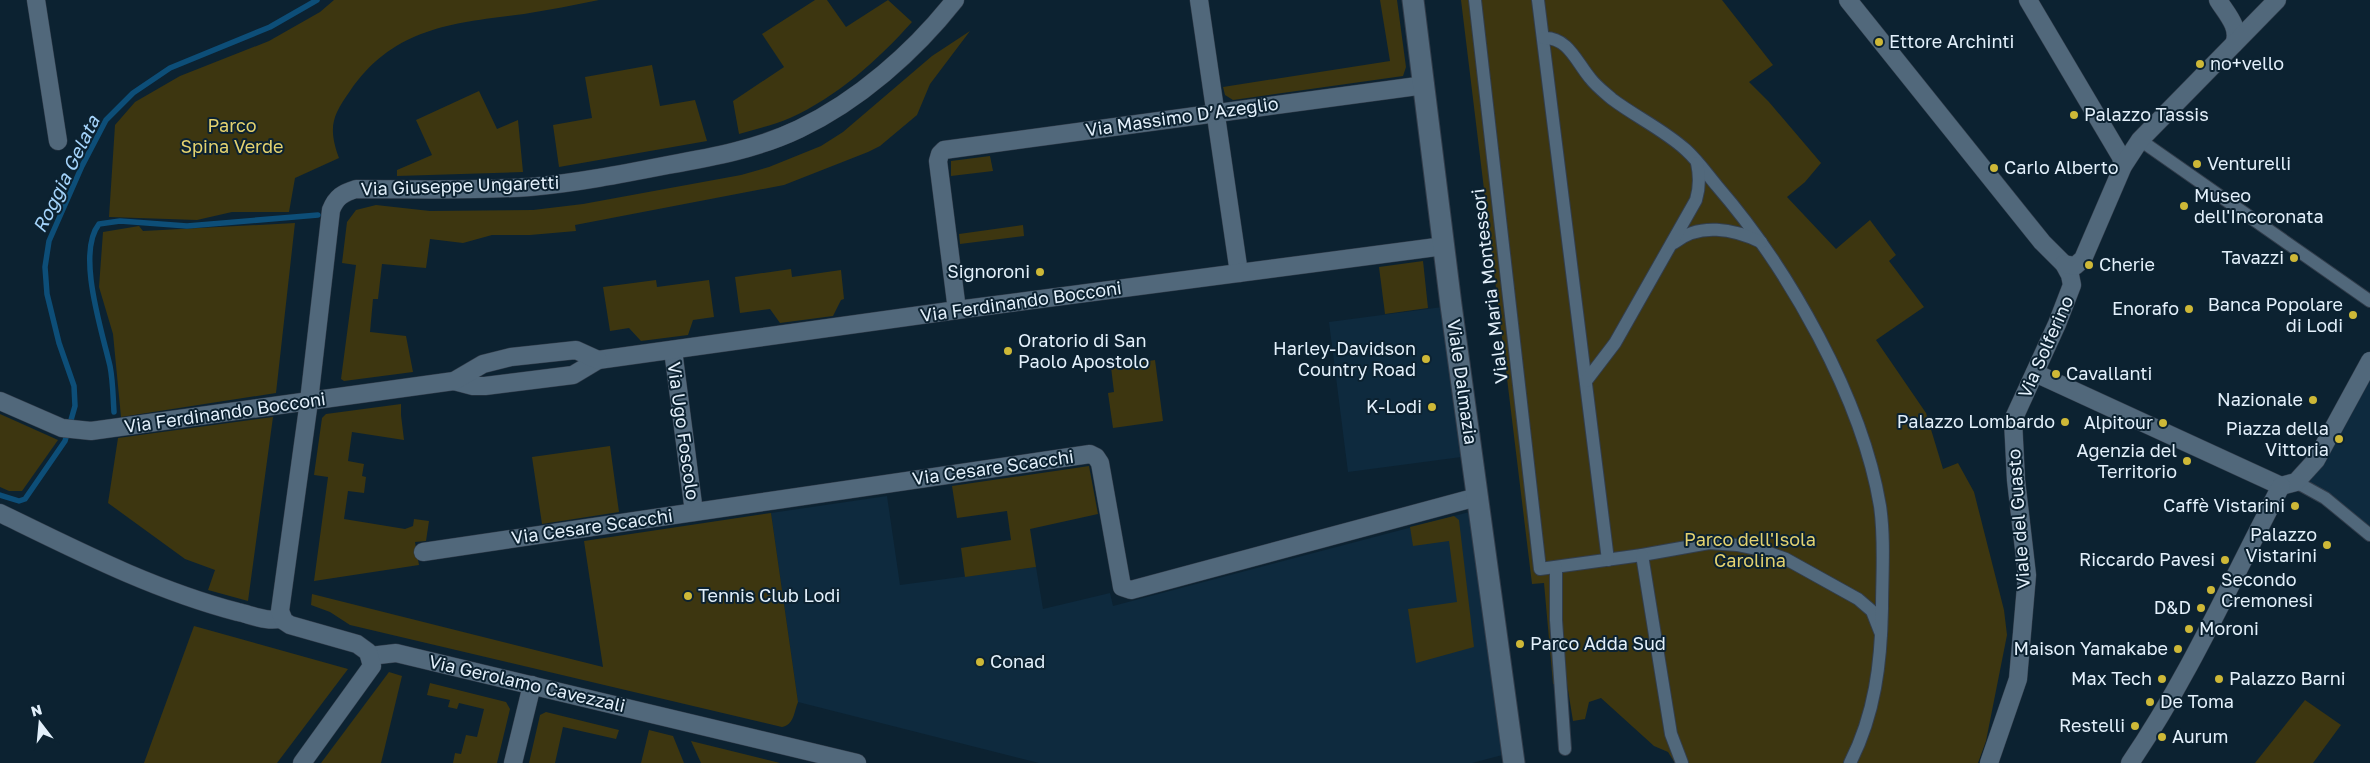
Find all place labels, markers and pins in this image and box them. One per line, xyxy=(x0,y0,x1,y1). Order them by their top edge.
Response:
place label: Ettore Archinti xyxy=(1889,30,2014,52)
marker: Ettore Archinti xyxy=(1873,36,1885,48)
place label: no+vello xyxy=(2210,52,2284,74)
marker: no+vello xyxy=(2194,58,2206,70)
place label: Palazzo Tassis xyxy=(2084,103,2209,125)
marker: Palazzo Tassis xyxy=(2068,109,2080,121)
place label: Venturelli xyxy=(2207,152,2291,174)
place label: Carlo Alberto xyxy=(2004,156,2119,178)
marker: Venturelli xyxy=(2191,158,2203,170)
marker: Carlo Alberto xyxy=(1988,162,2000,174)
place label: Museo dell'Incoronata xyxy=(2194,184,2324,227)
marker: Museo dell'Incoronata xyxy=(2178,200,2190,212)
place label: Tavazzi xyxy=(2222,246,2284,268)
marker: Tavazzi xyxy=(2288,252,2300,264)
place label: Cherie xyxy=(2099,253,2155,275)
marker: Cherie xyxy=(2083,259,2095,271)
place label: Signoroni xyxy=(947,260,1030,282)
marker: Signoroni xyxy=(1034,266,1046,278)
place label: Banca Popolare di Lodi xyxy=(2208,293,2343,336)
place label: Enorafo xyxy=(2112,297,2179,319)
marker: Enorafo xyxy=(2183,303,2195,315)
marker: Banca Popolare di Lodi xyxy=(2347,309,2359,321)
place label: Oratorio di San Paolo Apostolo xyxy=(1018,329,1149,372)
place label: Harley-Davidson Country Road xyxy=(1273,337,1416,380)
marker: Oratorio di San Paolo Apostolo xyxy=(1002,345,1014,357)
marker: Harley-Davidson Country Road xyxy=(1420,353,1432,365)
place label: Cavallanti xyxy=(2066,362,2152,384)
marker: Cavallanti xyxy=(2050,368,2062,380)
place label: Nazionale xyxy=(2217,388,2303,410)
marker: Nazionale xyxy=(2307,394,2319,406)
place label: K-Lodi xyxy=(1366,395,1422,417)
marker: K-Lodi xyxy=(1426,401,1438,413)
place label: Palazzo Lombardo xyxy=(1897,410,2055,432)
place label: Alpitour xyxy=(2084,411,2153,433)
marker: Palazzo Lombardo xyxy=(2059,416,2071,428)
marker: Alpitour xyxy=(2157,417,2169,429)
place label: Piazza della Vittoria xyxy=(2226,417,2329,460)
marker: Piazza della Vittoria xyxy=(2333,433,2345,445)
place label: Agenzia del Territorio xyxy=(2077,439,2177,482)
marker: Agenzia del Territorio xyxy=(2181,455,2193,467)
place label: Caffè Vistarini xyxy=(2163,494,2285,516)
marker: Caffè Vistarini xyxy=(2289,500,2301,512)
place label: Palazzo Vistarini xyxy=(2245,523,2317,566)
marker: Palazzo Vistarini xyxy=(2321,539,2333,551)
place label: Riccardo Pavesi xyxy=(2079,548,2215,570)
marker: Riccardo Pavesi xyxy=(2219,554,2231,566)
place label: Secondo Cremonesi xyxy=(2221,568,2313,611)
place label: Tennis Club Lodi xyxy=(698,584,840,606)
marker: Secondo Cremonesi xyxy=(2205,584,2217,596)
marker: Tennis Club Lodi xyxy=(682,590,694,602)
place label: D&D xyxy=(2154,596,2191,618)
marker: D&D xyxy=(2195,602,2207,614)
place label: Moroni xyxy=(2199,617,2259,639)
marker: Moroni xyxy=(2183,623,2195,635)
place label: Parco Adda Sud xyxy=(1530,632,1666,654)
place label: Maison Yamakabe xyxy=(2014,637,2168,659)
marker: Parco Adda Sud xyxy=(1514,638,1526,650)
marker: Maison Yamakabe xyxy=(2172,643,2184,655)
place label: Conad xyxy=(990,650,1045,672)
marker: Conad xyxy=(974,656,986,668)
place label: Max Tech xyxy=(2071,667,2152,689)
place label: Palazzo Barni xyxy=(2229,667,2346,689)
marker: Max Tech xyxy=(2156,673,2168,685)
marker: Palazzo Barni xyxy=(2213,673,2225,685)
place label: De Toma xyxy=(2160,690,2234,712)
marker: De Toma xyxy=(2144,696,2156,708)
place label: Restelli xyxy=(2059,714,2125,736)
marker: Restelli xyxy=(2129,720,2141,732)
place label: Aurum xyxy=(2172,725,2228,747)
marker: Aurum xyxy=(2156,731,2168,743)

